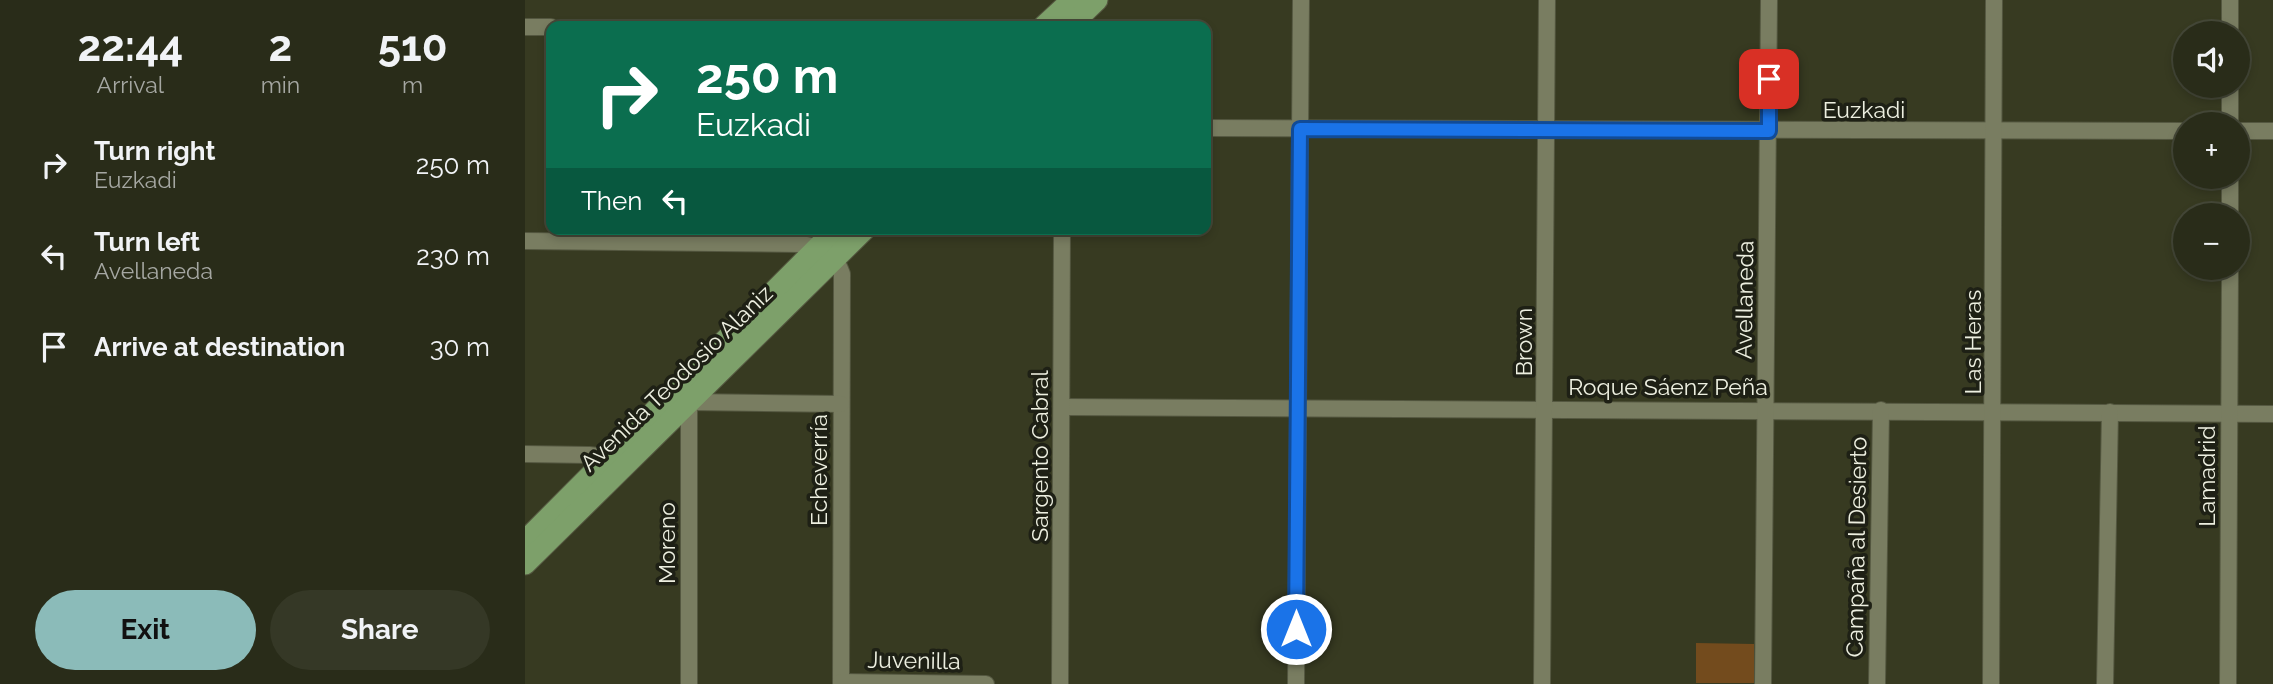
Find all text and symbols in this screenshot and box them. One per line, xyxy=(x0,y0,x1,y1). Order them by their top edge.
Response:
map controls xyxy=(2173,21,2250,280)
button: sound xyxy=(2173,21,2250,98)
text: 22:44 xyxy=(77,22,183,71)
text: 2 xyxy=(269,22,292,71)
text: 510 xyxy=(378,22,448,71)
text: 250 m xyxy=(696,47,838,104)
icon: right xyxy=(581,49,672,140)
pin xyxy=(1739,49,1799,109)
icon: arrive xyxy=(1750,60,1788,98)
text: Arrival xyxy=(97,71,164,98)
text: min xyxy=(261,71,300,98)
text: m xyxy=(402,71,423,98)
street label: Euzkadi xyxy=(1823,96,1905,123)
text: Euzkadi xyxy=(696,106,811,143)
button: + xyxy=(2173,112,2250,189)
text: Turn right xyxy=(94,136,215,166)
icon: right xyxy=(35,146,73,184)
text: 250 m xyxy=(416,150,490,180)
text: Euzkadi xyxy=(94,166,177,193)
icon: left xyxy=(656,182,694,220)
text: Then xyxy=(581,186,642,216)
button: − xyxy=(2173,203,2250,280)
text: Turn left xyxy=(94,227,200,257)
icon: left xyxy=(35,237,73,275)
street label: Avellaneda xyxy=(1729,240,1759,360)
text: 230 m xyxy=(416,241,490,271)
text: Avellaneda xyxy=(94,257,213,284)
street label: Avenida Teodosio Alaniz xyxy=(574,279,778,477)
street label: Las Heras xyxy=(1959,290,1986,394)
street label: Brown xyxy=(1510,308,1537,376)
icon: arrive xyxy=(35,328,73,366)
text: Arrive at destination xyxy=(94,332,345,362)
text: 30 m xyxy=(430,332,490,362)
street label: Sargento Cabral xyxy=(1026,369,1053,542)
street label: Roque Sáenz Peña xyxy=(1568,373,1768,400)
street label: Echeverría xyxy=(805,414,832,526)
street label: Lamadrid xyxy=(2193,425,2220,527)
street label: Campaña al Desierto xyxy=(1841,436,1871,658)
street label: Moreno xyxy=(653,502,680,584)
button: Exit xyxy=(35,590,256,670)
button: Share xyxy=(270,590,490,670)
position arrow xyxy=(1259,592,1333,666)
street label: Juvenilla xyxy=(867,646,961,674)

